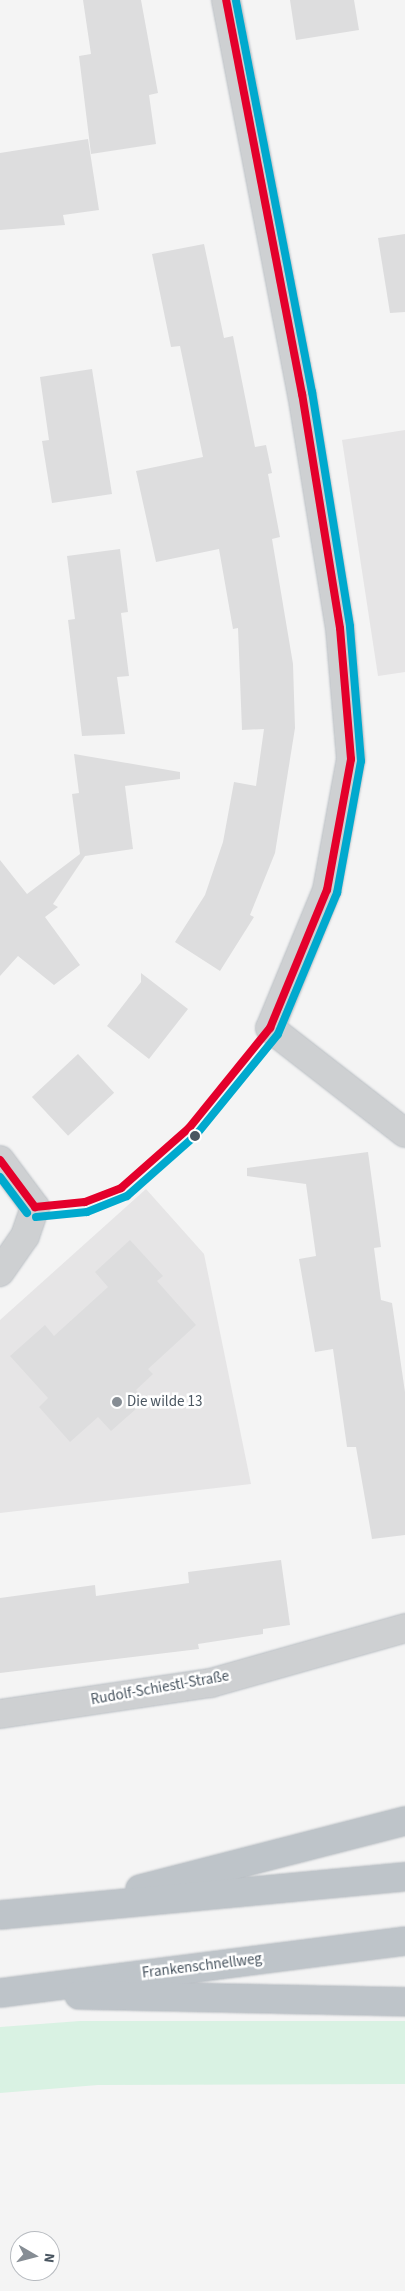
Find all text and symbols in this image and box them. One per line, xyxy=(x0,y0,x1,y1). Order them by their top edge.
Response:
unlabelled marker xyxy=(190,1131,200,1141)
place label: Die wilde 13 xyxy=(127,1393,202,1411)
marker: Die wilde 13 xyxy=(111,1396,123,1408)
street label: Rudolf-Schiestl-Straße xyxy=(89,1667,231,1709)
street label: Frankenschnellweg xyxy=(141,1950,263,1982)
north arrow xyxy=(10,2231,60,2281)
text: N xyxy=(38,2252,59,2264)

